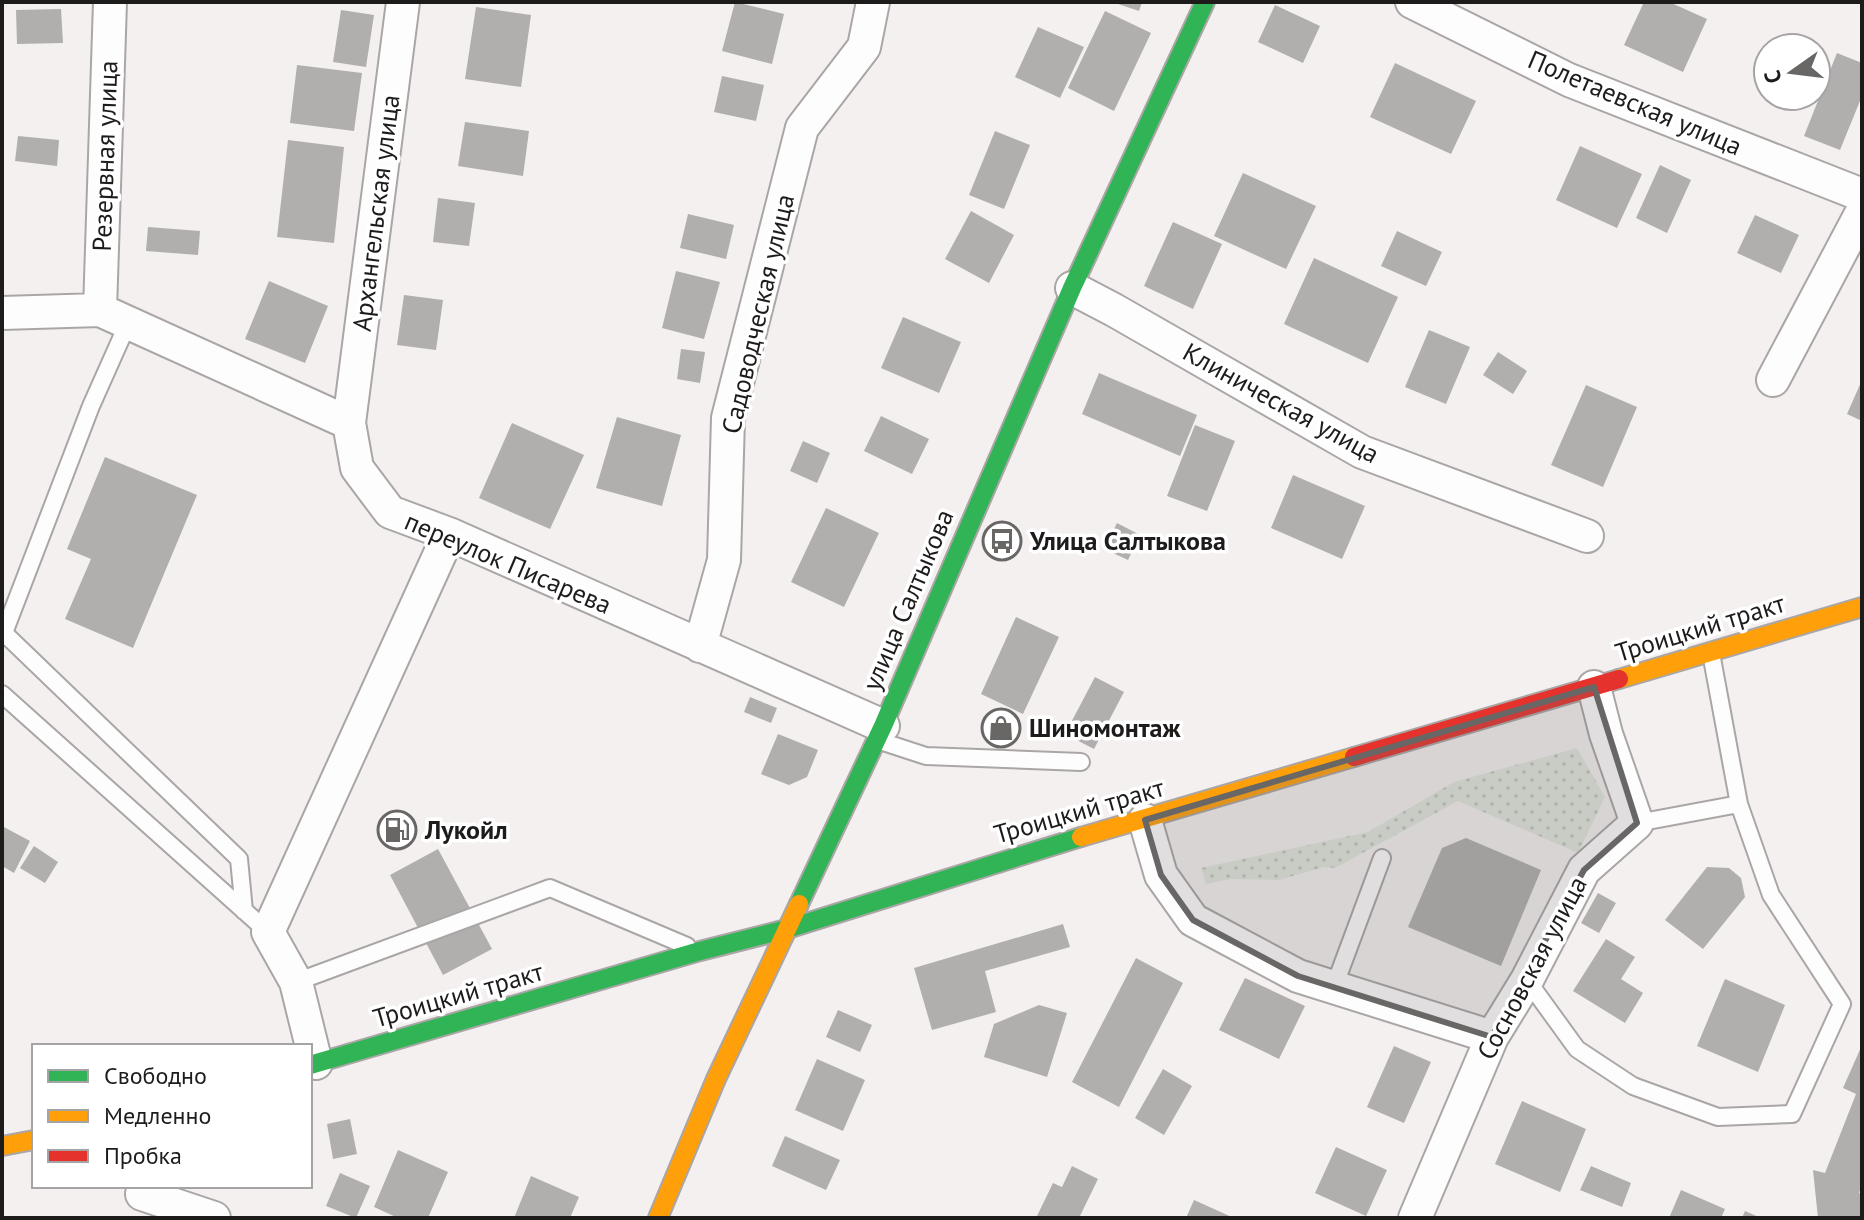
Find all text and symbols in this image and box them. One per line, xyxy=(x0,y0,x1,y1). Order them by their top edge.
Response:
north arrow xyxy=(1752,32,1832,112)
street label: Полетаевская улица xyxy=(1523,43,1747,162)
street label: Резервная улица xyxy=(85,60,124,252)
text: С xyxy=(1758,67,1788,86)
street label: Архангельская улица xyxy=(345,93,406,333)
street label: Садоводческая улица xyxy=(714,191,801,437)
street label: Клиническая улица xyxy=(1177,335,1385,470)
street label: переулок Писарева xyxy=(400,504,616,621)
street label: улица Салтыкова xyxy=(855,504,961,695)
bus stop icon: Улица Салтыкова xyxy=(981,520,1023,562)
place label: Улица Салтыкова xyxy=(1029,524,1226,557)
street label: Троицкий тракт xyxy=(1611,586,1789,669)
shop icon: Шиномонтаж xyxy=(980,707,1022,749)
place label: Шиномонтаж xyxy=(1029,711,1181,744)
street label: Троицкий тракт xyxy=(990,770,1168,851)
fuel station icon: Лукойл xyxy=(376,809,418,851)
place label: Лукойл xyxy=(424,813,508,846)
street label: Сосновская улица xyxy=(1469,870,1594,1065)
street label: Троицкий тракт xyxy=(369,954,547,1035)
legend xyxy=(32,1044,312,1188)
text: Свободно xyxy=(104,1060,207,1091)
text: Медленно xyxy=(104,1100,211,1131)
text: Пробка xyxy=(104,1140,182,1171)

